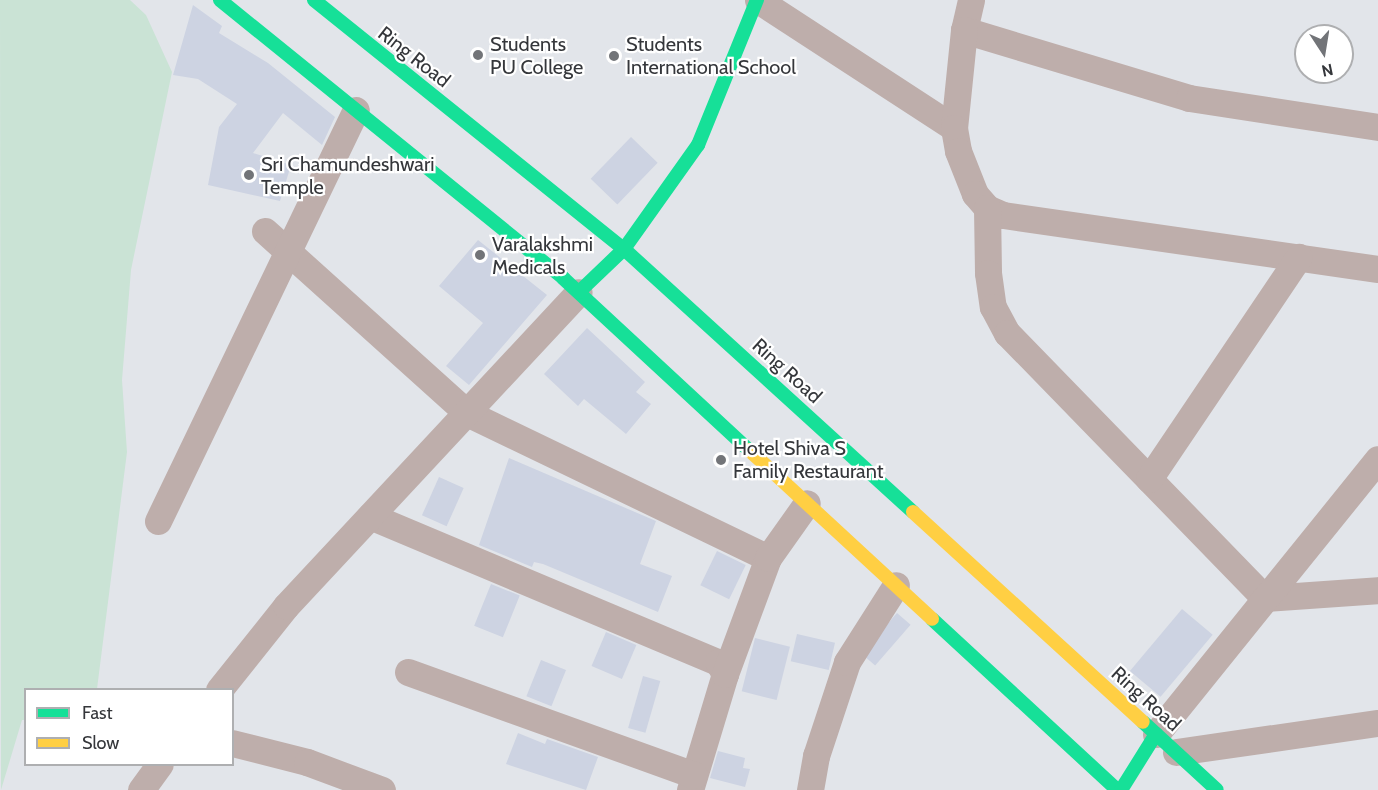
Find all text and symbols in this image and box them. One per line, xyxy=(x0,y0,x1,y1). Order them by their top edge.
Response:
street label: Ring Road xyxy=(373,21,455,93)
north arrow xyxy=(1294,24,1354,84)
place label: Students PU College xyxy=(490,32,583,79)
place label: Students International School xyxy=(626,33,796,80)
marker: Students PU College xyxy=(471,48,485,62)
marker: Students International School xyxy=(607,49,621,63)
text: N xyxy=(1320,60,1335,81)
place label: Sri Chamundeshwari Temple xyxy=(261,152,434,199)
marker: Sri Chamundeshwari Temple xyxy=(242,168,256,182)
place label: Varalakshmi Medicals xyxy=(492,232,593,279)
marker: Varalakshmi Medicals xyxy=(473,248,487,262)
street label: Ring Road xyxy=(747,334,827,408)
place label: Hotel Shiva S Family Restaurant xyxy=(733,436,883,483)
marker: Hotel Shiva S Family Restaurant xyxy=(714,453,728,467)
street label: Ring Road xyxy=(1106,662,1186,736)
legend xyxy=(24,688,234,766)
text: Fast xyxy=(82,702,113,724)
text: Slow xyxy=(82,732,119,754)

